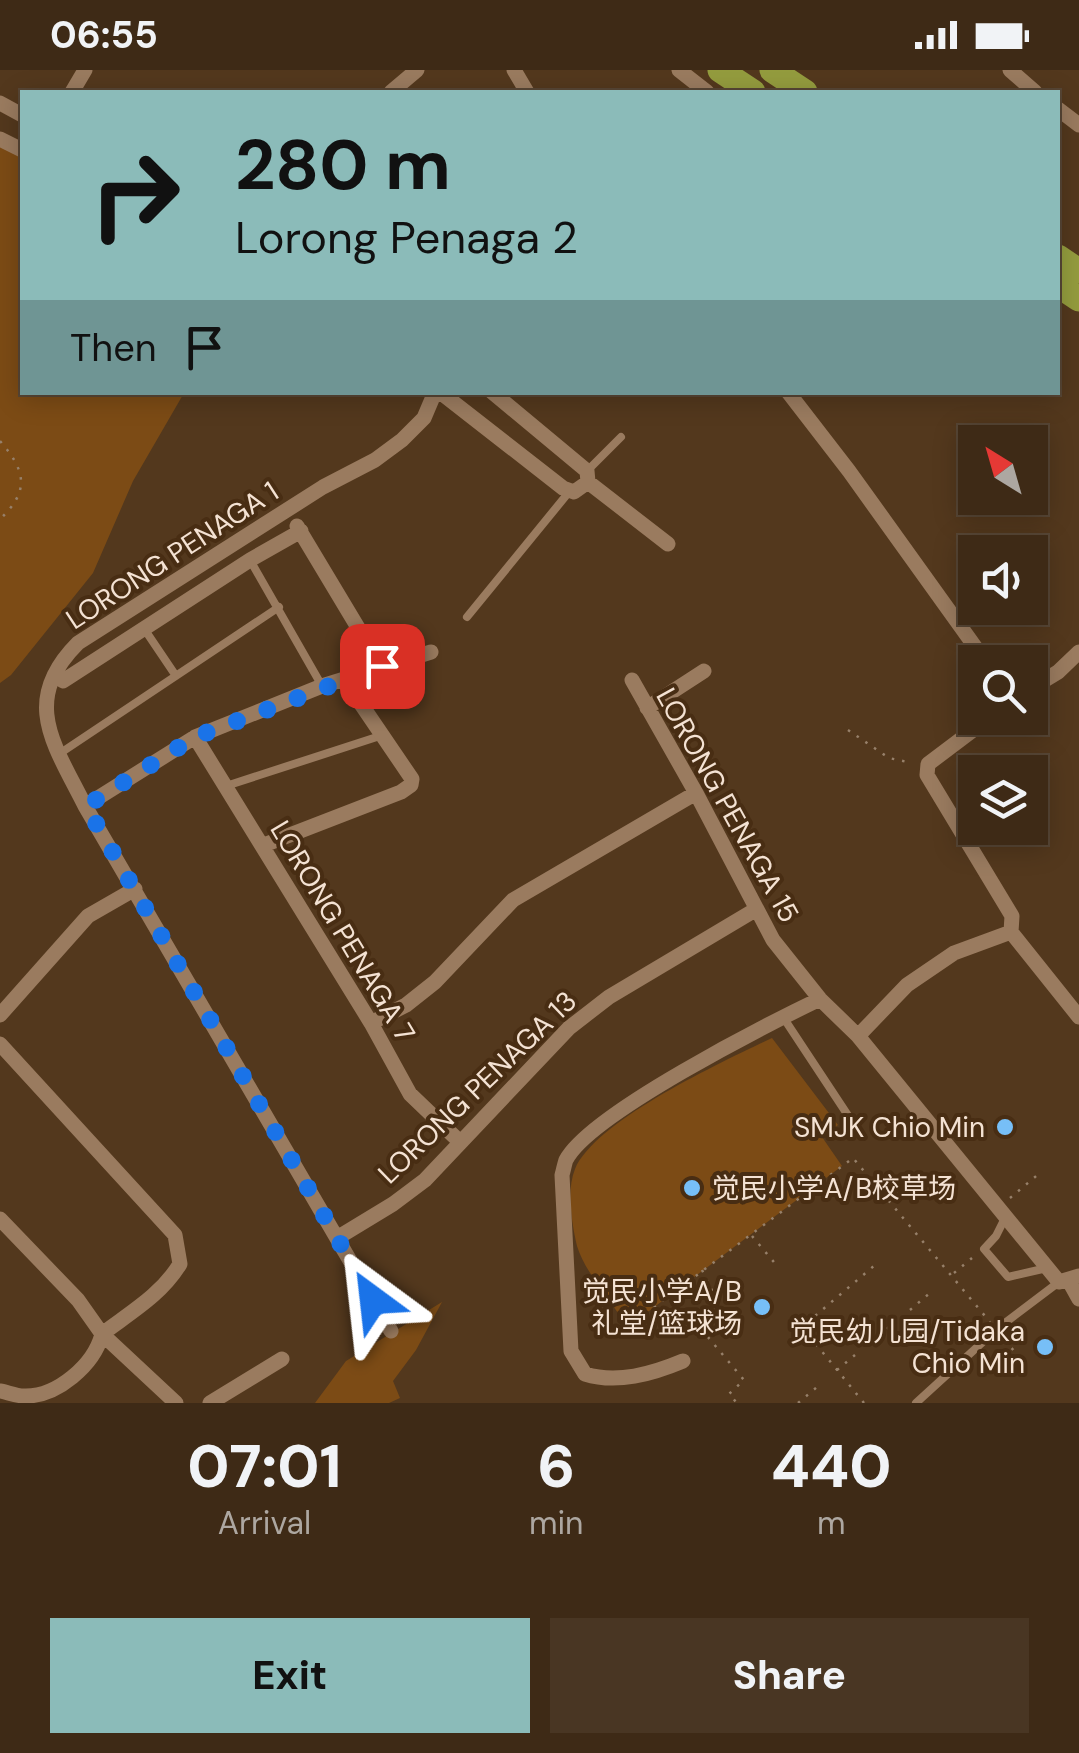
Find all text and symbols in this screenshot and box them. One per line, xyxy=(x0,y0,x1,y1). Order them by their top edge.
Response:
text: 06:55 xyxy=(50,10,158,60)
text: 280 m xyxy=(235,120,451,211)
icon: right xyxy=(70,130,200,260)
text: Lorong Penaga 2 xyxy=(235,208,578,267)
icon: arrive xyxy=(177,320,232,375)
text: Then xyxy=(70,323,157,373)
north arrow xyxy=(958,425,1048,515)
map controls xyxy=(958,425,1048,845)
street label: LORONG PENAGA 1 xyxy=(59,473,285,638)
button: sound xyxy=(958,535,1048,625)
pin xyxy=(340,624,425,709)
icon: arrive xyxy=(355,639,410,694)
button: search xyxy=(958,645,1048,735)
street label: LORONG PENAGA 15 xyxy=(648,681,807,929)
button: layers xyxy=(958,755,1048,845)
street label: LORONG PENAGA 7 xyxy=(262,814,423,1049)
street label: LORONG PENAGA 13 xyxy=(370,983,585,1192)
place label: SMJK Chio Min xyxy=(794,1109,985,1146)
marker: SMJK Chio Min xyxy=(994,1116,1016,1138)
place label: 觉民小学A/B校草场 xyxy=(712,1170,956,1207)
marker: 觉民小学A/B校草场 xyxy=(681,1177,703,1199)
position arrow xyxy=(321,1248,425,1352)
place label: 觉民小学A/B 礼堂/篮球场 xyxy=(582,1273,742,1342)
marker: 觉民小学A/B 礼堂/篮球场 xyxy=(751,1296,773,1318)
place label: 觉民幼儿园/Tidaka Chio Min xyxy=(790,1313,1025,1382)
marker: 觉民幼儿园/Tidaka Chio Min xyxy=(1034,1336,1056,1358)
text: 07:01 xyxy=(187,1427,342,1506)
text: 6 xyxy=(537,1427,575,1506)
text: 440 xyxy=(771,1427,892,1506)
text: Arrival xyxy=(218,1502,311,1544)
text: min xyxy=(529,1502,583,1544)
text: m xyxy=(817,1502,845,1544)
button: Exit xyxy=(50,1618,530,1733)
button: Share xyxy=(550,1618,1029,1733)

